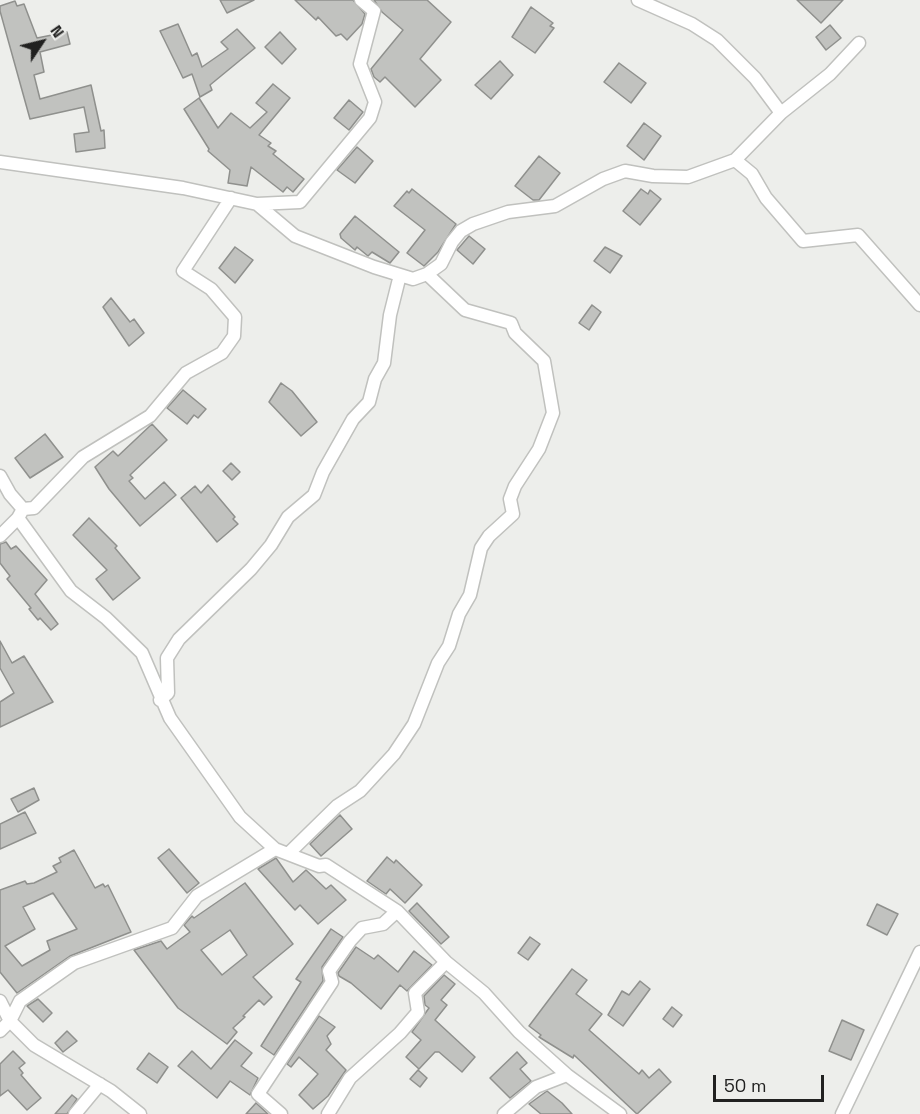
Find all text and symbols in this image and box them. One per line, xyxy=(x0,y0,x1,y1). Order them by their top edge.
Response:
north arrow xyxy=(12,12,72,72)
text: N xyxy=(45,21,69,42)
scale bar xyxy=(716,1063,827,1101)
text: 50 m xyxy=(724,1074,766,1097)

